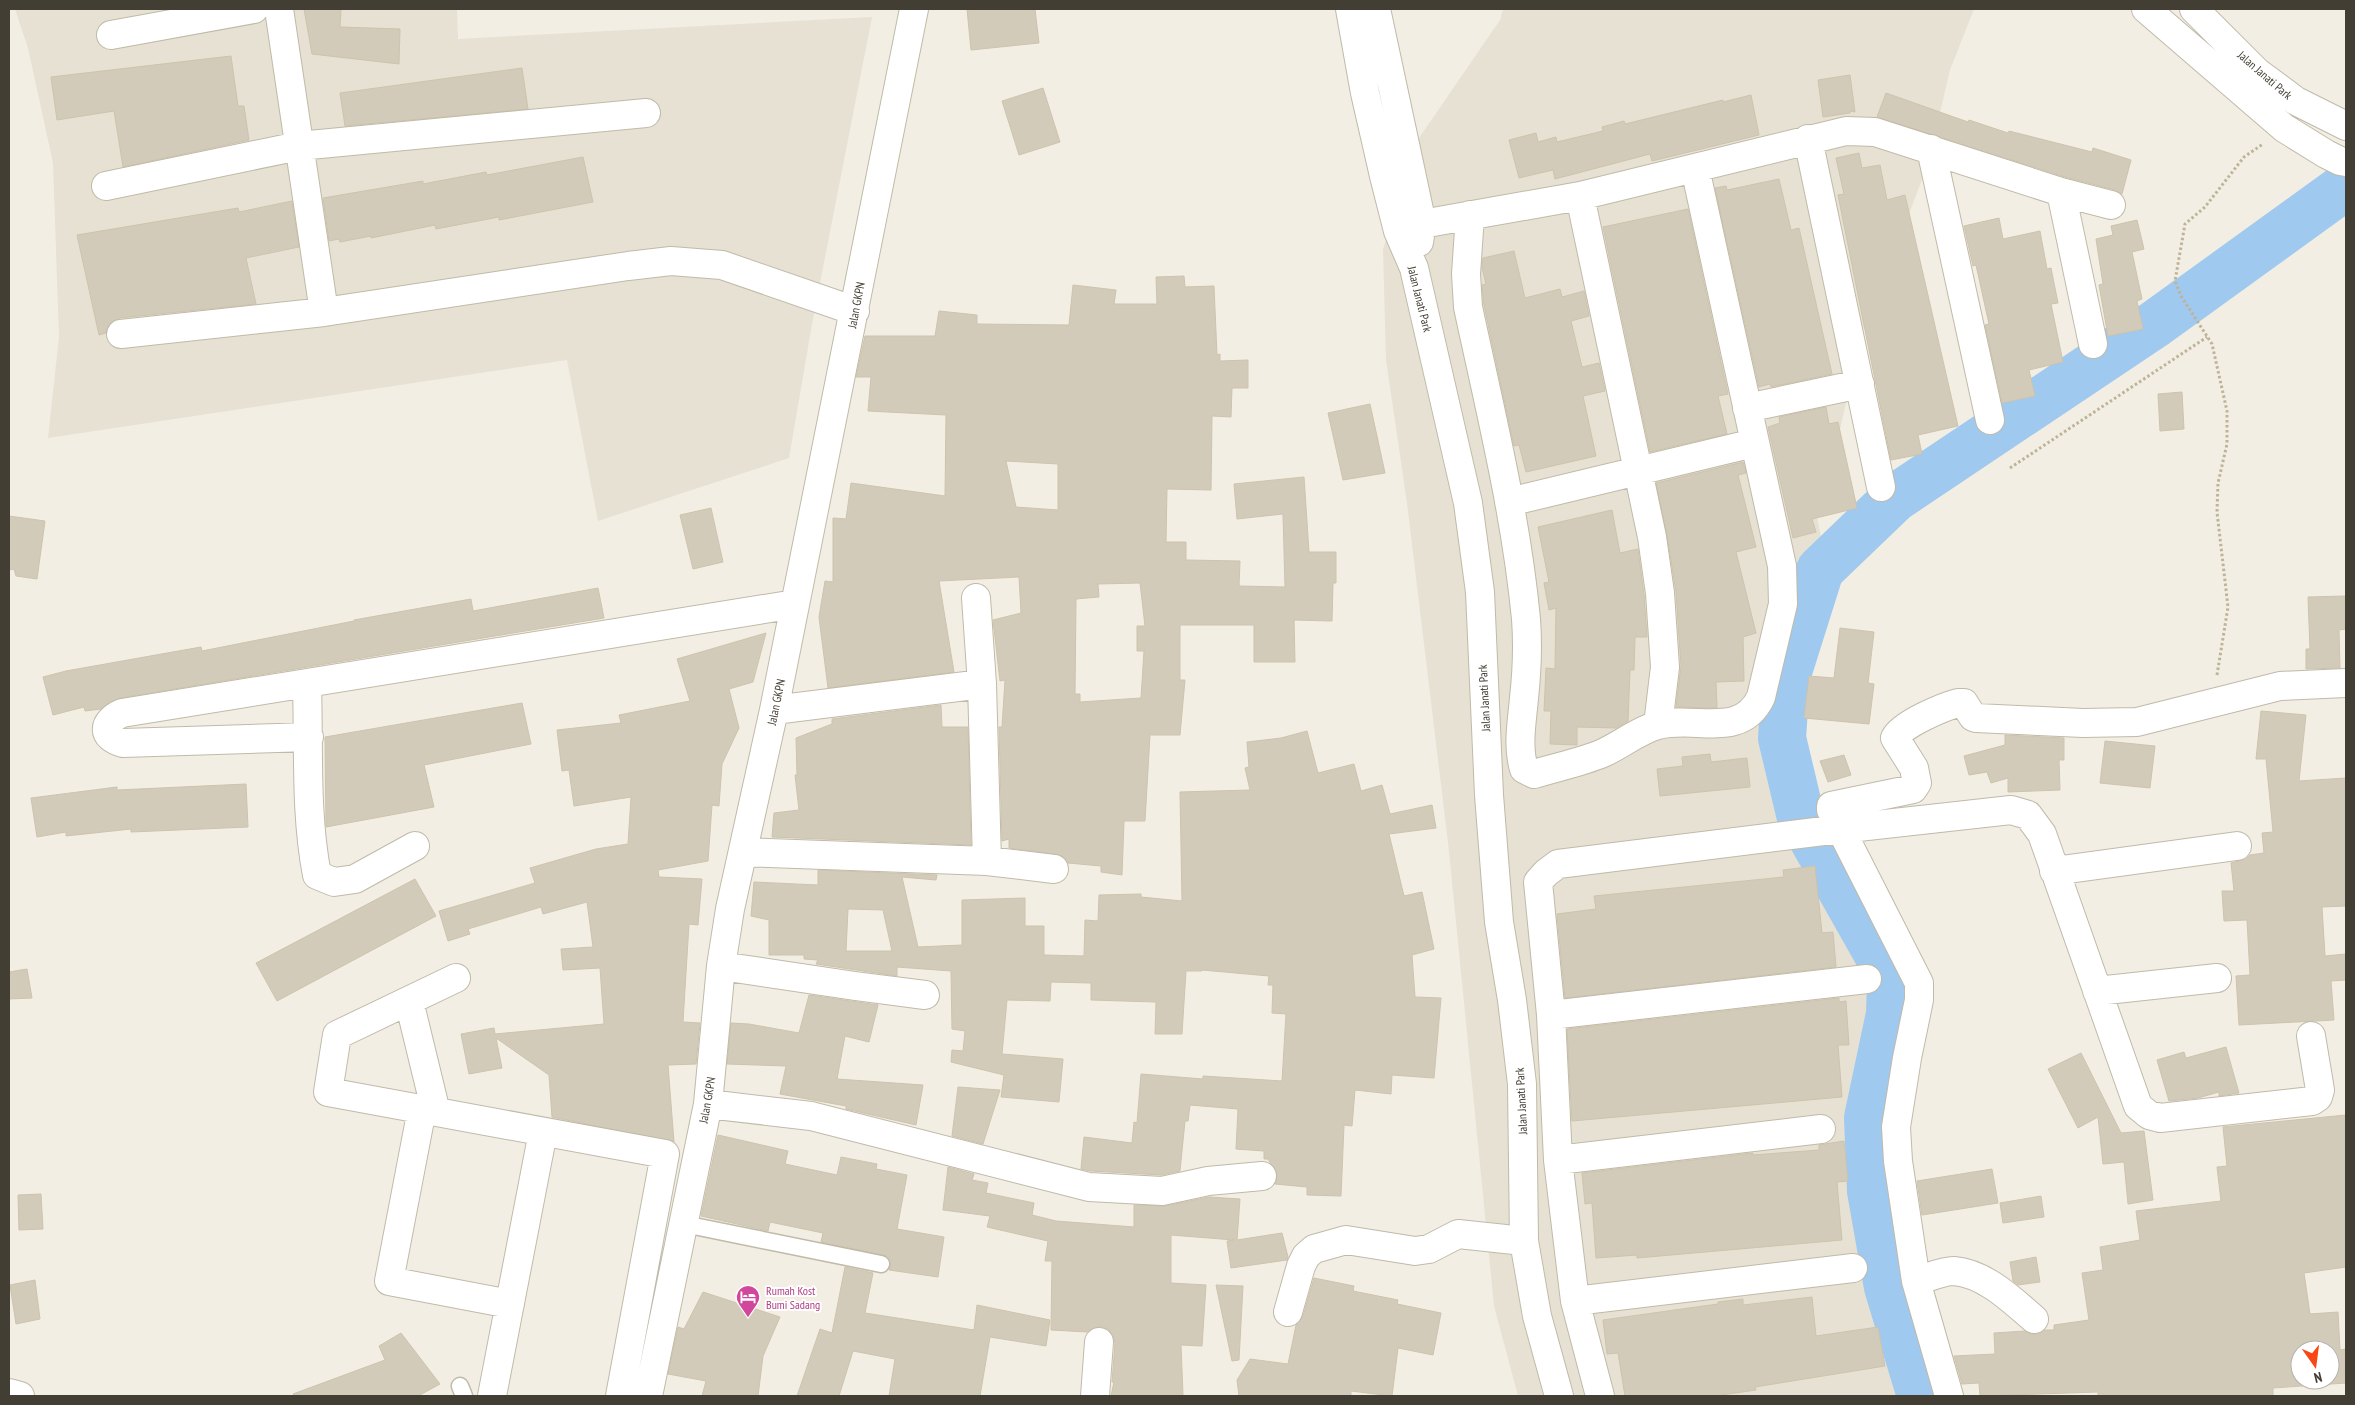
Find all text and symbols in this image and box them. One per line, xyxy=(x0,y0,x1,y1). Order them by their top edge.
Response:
street label: Jalan Janati Park xyxy=(2234,47,2296,103)
street label: Jalan Janati Park xyxy=(1404,264,1435,334)
street label: Jalan GKPN xyxy=(844,281,868,330)
street label: Jalan Janati Park xyxy=(1475,664,1493,733)
street label: Jalan GKPN xyxy=(764,678,788,727)
street label: Jalan Janati Park xyxy=(1512,1067,1530,1136)
street label: Jalan GKPN xyxy=(695,1076,718,1125)
place label: Rumah Kost Bumi Sadang xyxy=(766,1283,820,1312)
hotel icon: Rumah Kost Bumi Sadang xyxy=(735,1284,761,1318)
north arrow xyxy=(2290,1340,2340,1390)
text: N xyxy=(2312,1368,2324,1387)

